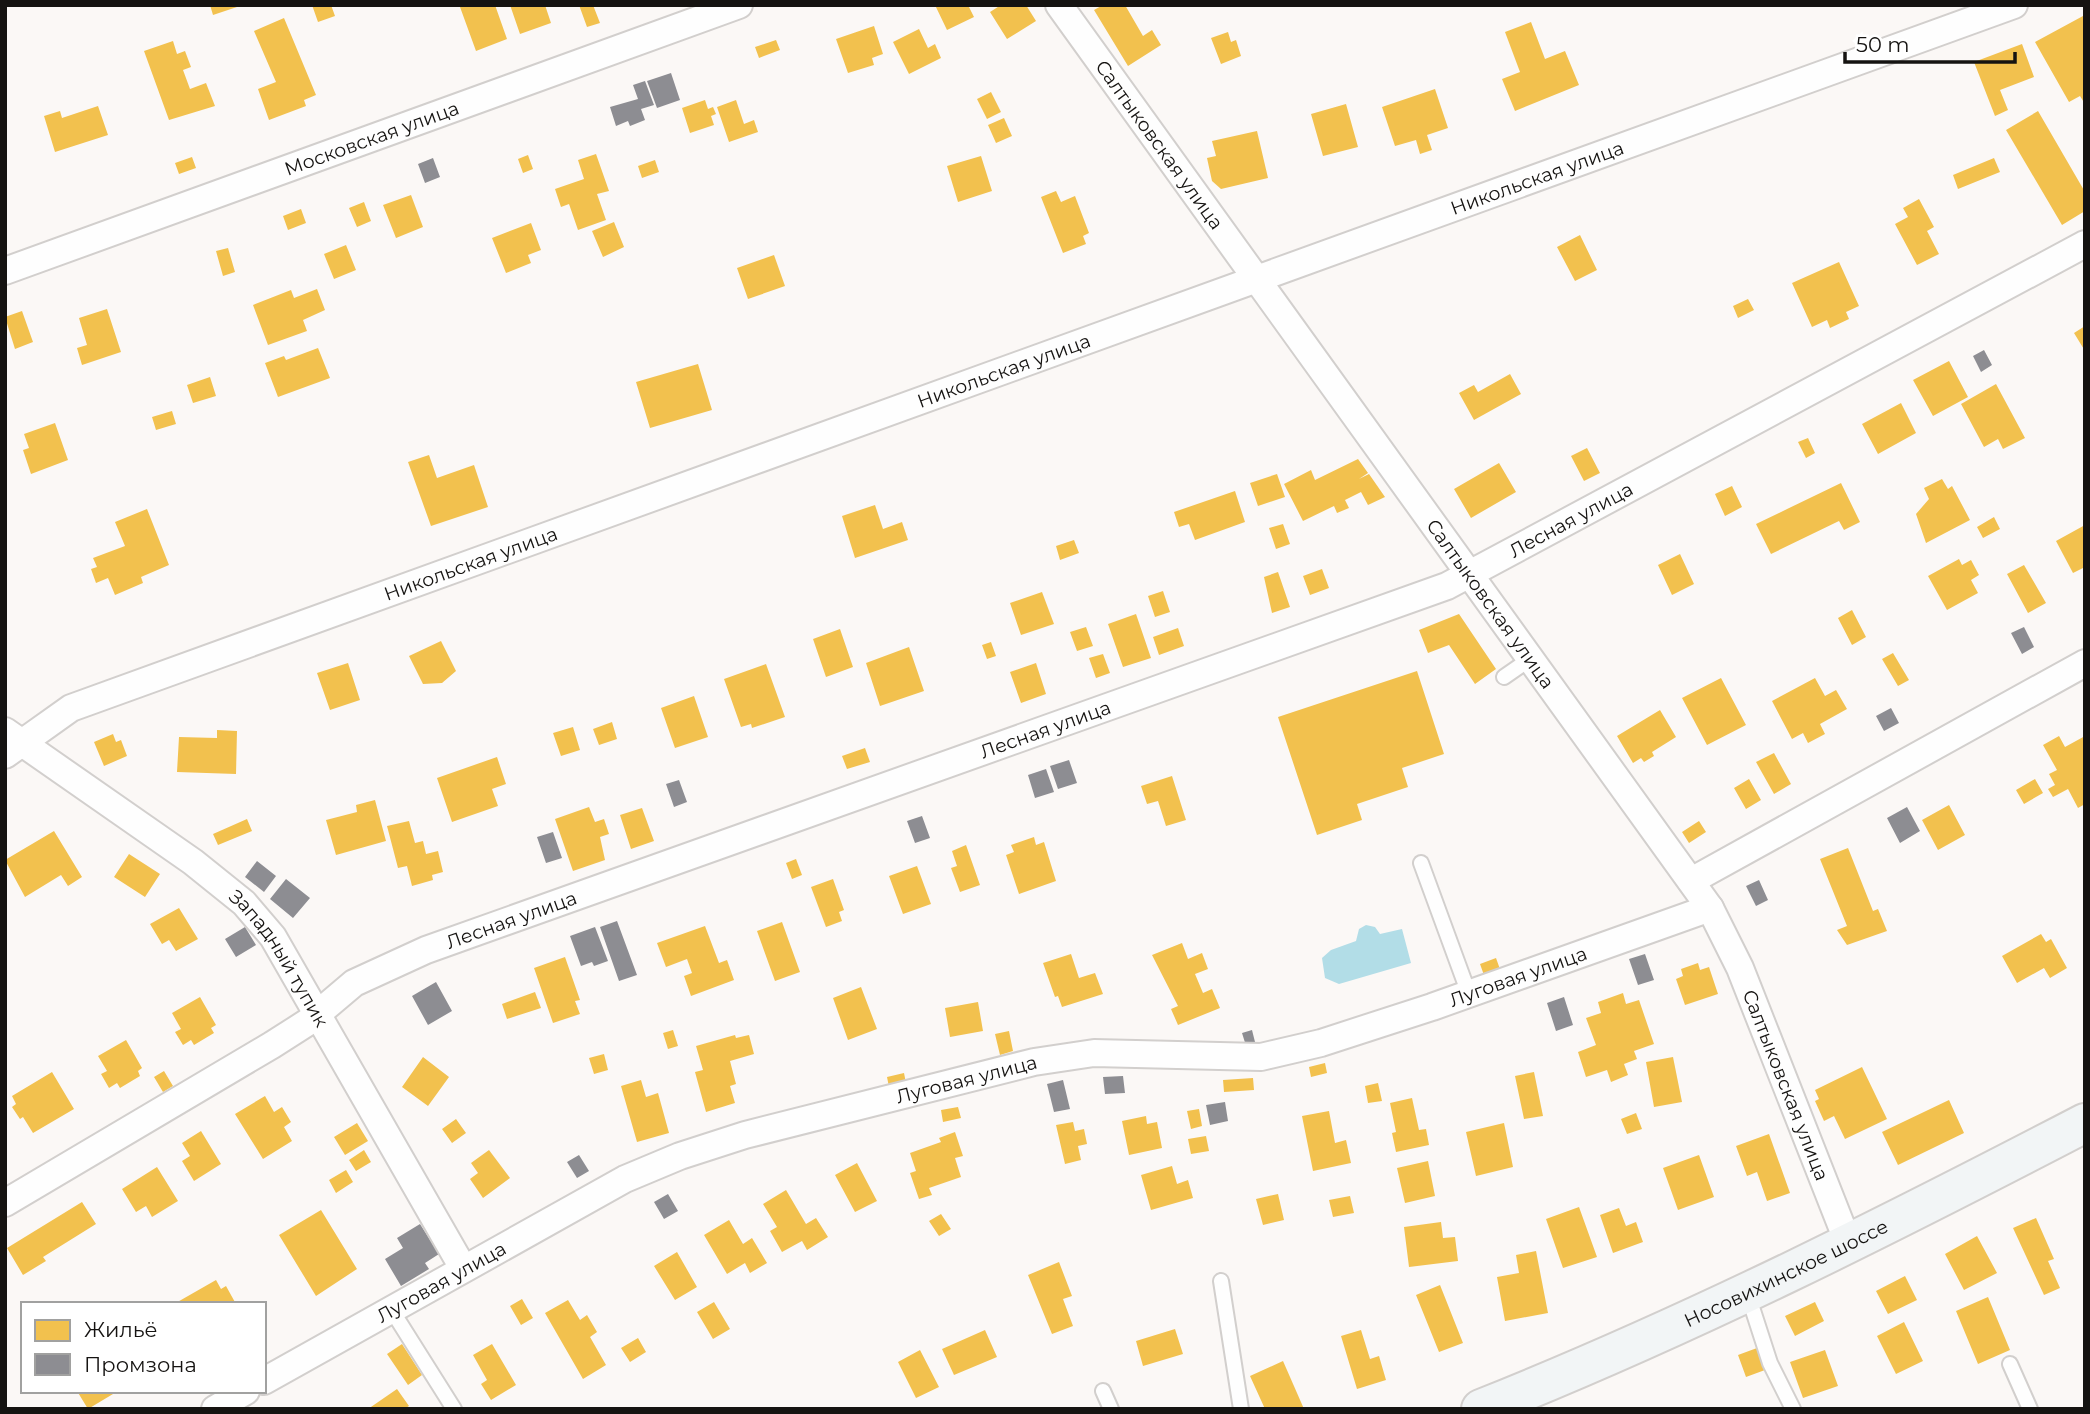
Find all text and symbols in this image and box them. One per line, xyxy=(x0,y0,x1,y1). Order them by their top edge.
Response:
scale bar xyxy=(1845,21,2015,65)
text: 50 m xyxy=(1856,32,1910,57)
street label: Салтыковская улица xyxy=(1091,55,1228,234)
street label: Московская улица xyxy=(281,96,462,180)
street label: Никольская улица xyxy=(1447,136,1627,219)
street label: Никольская улица xyxy=(914,329,1094,412)
street label: Лесная улица xyxy=(1505,477,1637,562)
street label: Салтыковская улица xyxy=(1422,514,1559,693)
street label: Никольская улица xyxy=(381,522,560,605)
street label: Лесная улица xyxy=(977,695,1114,763)
street label: Западный тупик xyxy=(225,884,334,1031)
street label: Лесная улица xyxy=(443,886,580,953)
street label: Луговая улица xyxy=(1446,941,1590,1011)
street label: Салтыковская улица xyxy=(1738,986,1834,1184)
street label: Луговая улица xyxy=(893,1050,1039,1108)
street label: Носовихинское шоссе xyxy=(1680,1214,1892,1332)
street label: Луговая улица xyxy=(372,1237,510,1327)
legend xyxy=(21,1302,266,1393)
text: Жильё xyxy=(84,1317,158,1342)
text: Промзона xyxy=(84,1352,197,1377)

